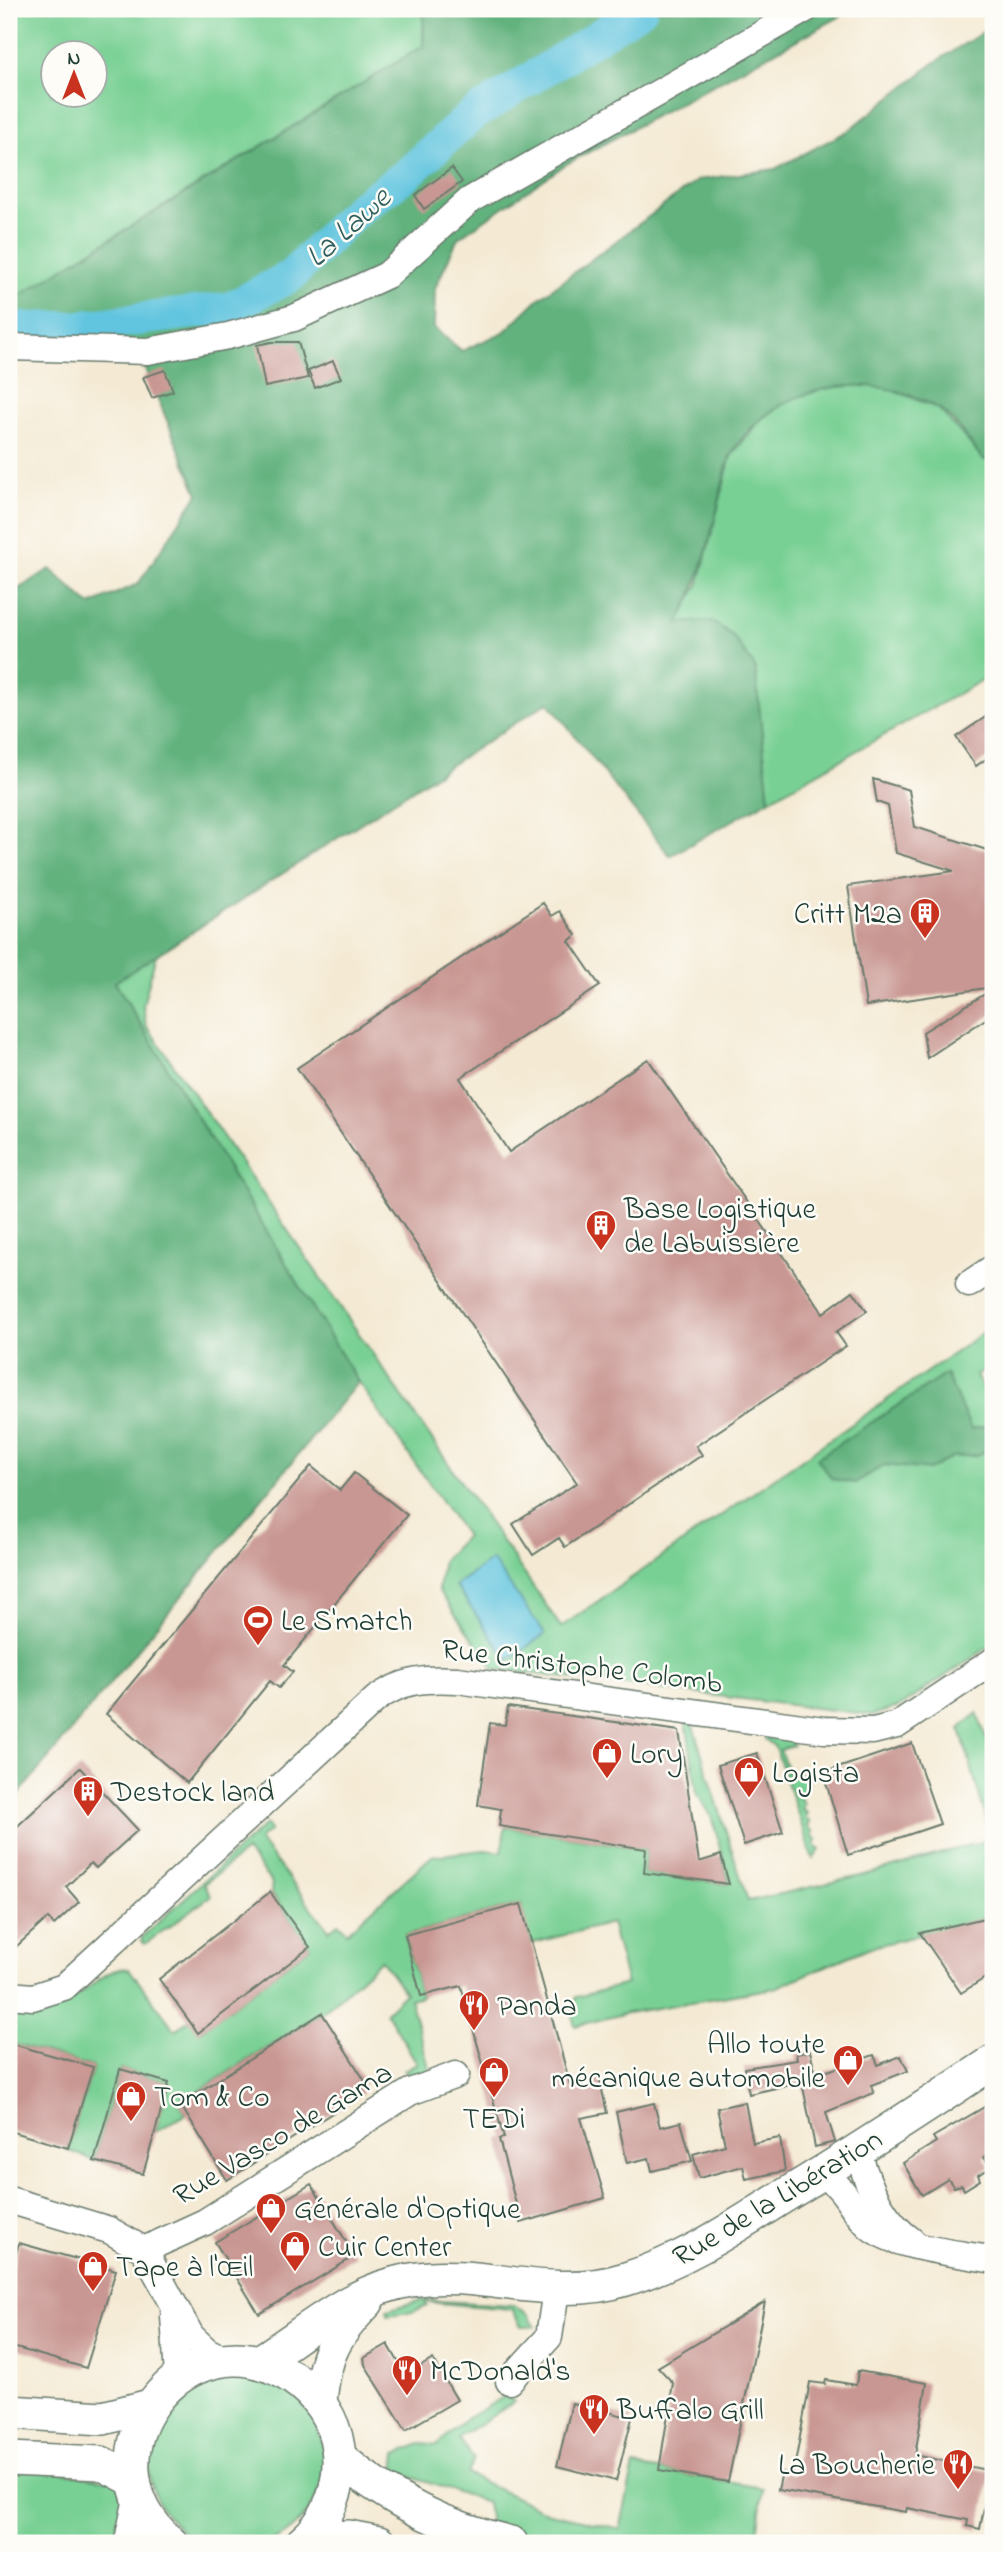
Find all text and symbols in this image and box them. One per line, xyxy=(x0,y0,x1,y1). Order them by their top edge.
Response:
north arrow xyxy=(38,38,108,108)
text: N xyxy=(68,46,81,73)
water label: La Lawe xyxy=(296,176,404,280)
place label: Critt M2a xyxy=(794,894,902,938)
building icon: Critt M2a xyxy=(908,896,942,940)
place label: Base Logistique de Labuissière xyxy=(623,1189,816,1267)
building icon: Base Logistique de Labuissière xyxy=(584,1208,618,1252)
place label: Le S'match xyxy=(281,1601,413,1645)
sports icon: Le S'match xyxy=(241,1603,275,1647)
street label: Rue Christophe Colomb xyxy=(439,1629,725,1707)
place label: Lory xyxy=(630,1734,683,1778)
shop icon: Lory xyxy=(590,1736,624,1780)
place label: Logista xyxy=(772,1753,859,1797)
shop icon: Logista xyxy=(732,1755,766,1799)
place label: Destock land xyxy=(110,1772,274,1816)
building icon: Destock land xyxy=(71,1774,105,1818)
place label: Panda xyxy=(497,1986,577,2030)
restaurant icon: Panda xyxy=(457,1988,491,2032)
place label: Allo toute mécanique automobile xyxy=(551,2024,826,2102)
shop icon: Allo toute mécanique automobile xyxy=(831,2043,865,2087)
street label: Rue Vasco de Gama xyxy=(166,2053,402,2219)
shop icon: TEDi xyxy=(477,2055,511,2099)
place label: Tom & Co xyxy=(154,2077,270,2121)
shop icon: Tom & Co xyxy=(114,2079,148,2123)
place label: TEDi xyxy=(463,2099,525,2143)
street label: Rue de la Libération xyxy=(665,2119,892,2280)
place label: Générale d'Optique xyxy=(294,2189,521,2233)
shop icon: Générale d'Optique xyxy=(254,2191,288,2235)
place label: Cuir Center xyxy=(318,2227,452,2271)
shop icon: Cuir Center xyxy=(278,2229,312,2273)
place label: Tape à l'Œil xyxy=(116,2247,253,2291)
shop icon: Tape à l'Œil xyxy=(76,2249,110,2293)
place label: McDonald's xyxy=(430,2351,570,2395)
restaurant icon: McDonald's xyxy=(390,2353,424,2397)
place label: Buffalo Grill xyxy=(616,2390,764,2434)
restaurant icon: Buffalo Grill xyxy=(577,2392,611,2436)
place label: La Boucherie xyxy=(778,2445,936,2489)
restaurant icon: La Boucherie xyxy=(941,2447,975,2491)

